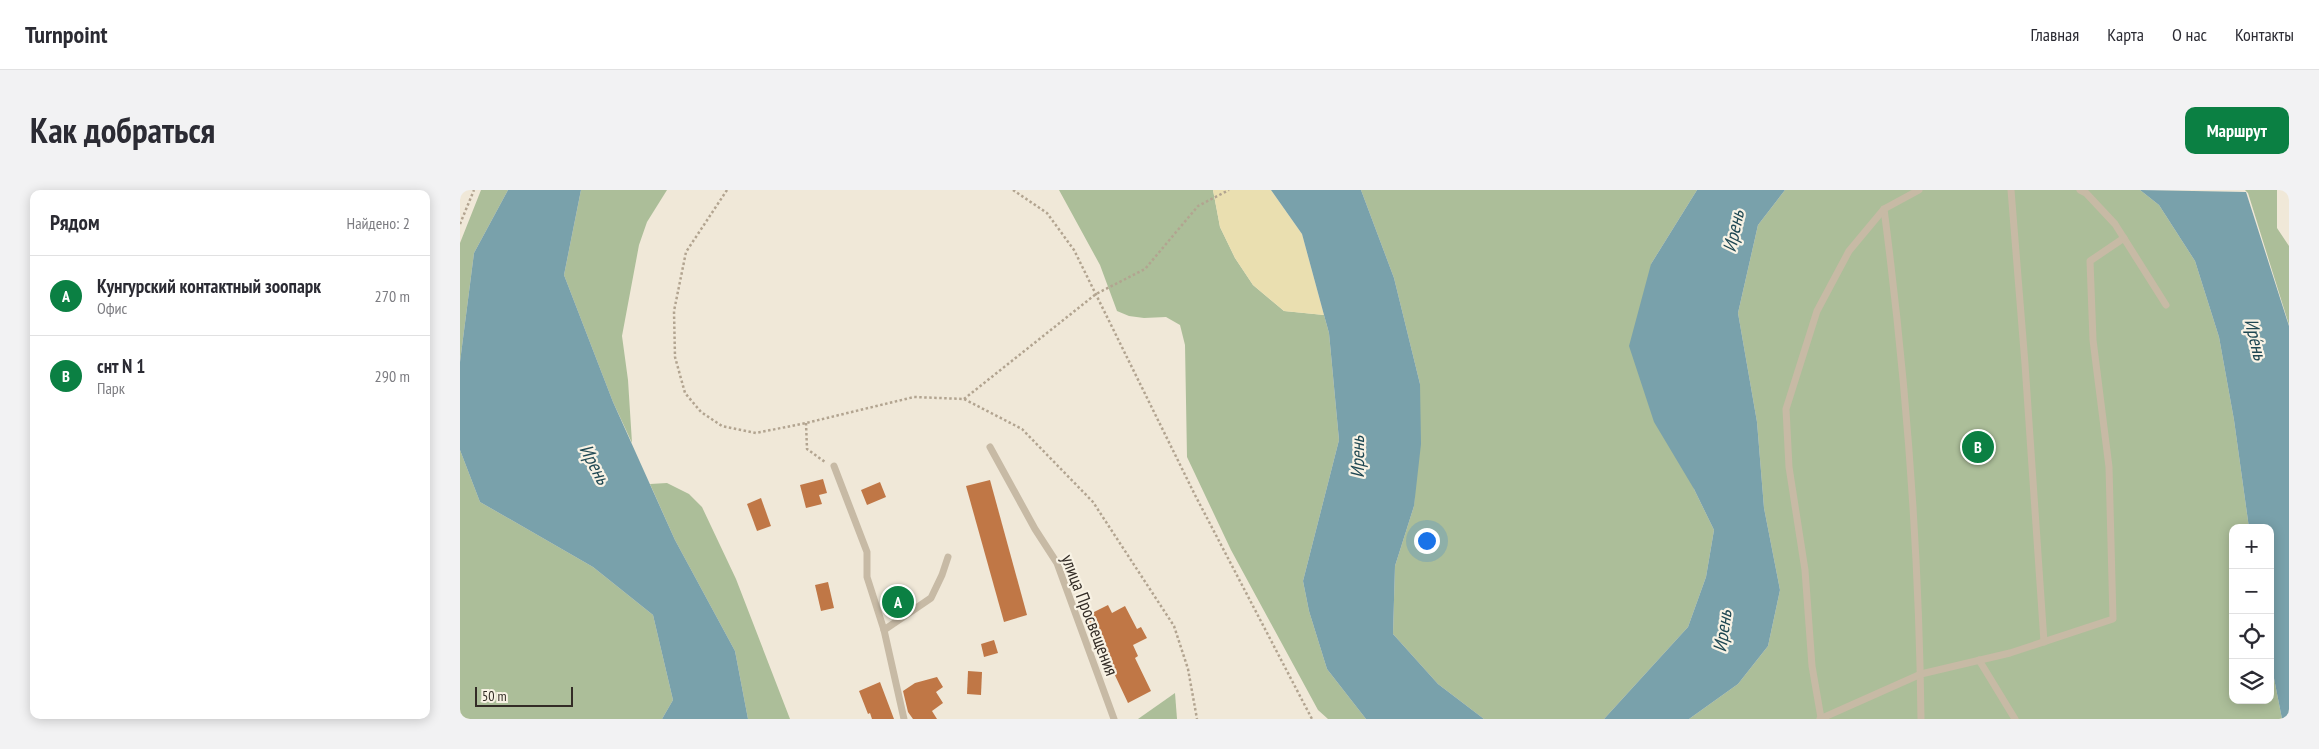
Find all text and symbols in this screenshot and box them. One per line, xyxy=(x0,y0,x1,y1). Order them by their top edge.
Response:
text: Turnpoint xyxy=(25,19,107,50)
text: Главная xyxy=(2031,23,2079,46)
text: Карта xyxy=(2107,23,2144,46)
text: О нас xyxy=(2172,23,2207,46)
text: Контакты xyxy=(2235,23,2294,46)
text: Как добраться xyxy=(30,107,215,153)
button: Маршрут xyxy=(2185,107,2289,154)
water label: Ирень xyxy=(1717,207,1749,254)
text: Рядом xyxy=(50,209,100,236)
text: Найдено: 2 xyxy=(347,213,410,233)
text: Кунгурский контактный зоопарк xyxy=(97,274,321,298)
text: A xyxy=(62,286,70,306)
text: 270 m xyxy=(375,286,410,306)
text: Офис xyxy=(97,298,127,318)
water label: Ире́нь xyxy=(2239,316,2273,363)
text: снт N 1 xyxy=(97,354,145,378)
text: B xyxy=(62,366,70,386)
text: 290 m xyxy=(375,366,410,386)
text: Парк xyxy=(97,378,125,398)
pin: B xyxy=(1962,428,1994,466)
water label: Ирень xyxy=(1345,435,1369,478)
water label: Ирень xyxy=(575,440,616,489)
map controls xyxy=(2229,524,2274,704)
button: + xyxy=(2229,524,2274,569)
your location xyxy=(1414,528,1440,554)
street label: улица Просвещения xyxy=(1056,551,1124,679)
button: − xyxy=(2229,569,2274,614)
pin: A xyxy=(882,583,914,621)
water label: Ирень xyxy=(1707,608,1737,653)
button: locate xyxy=(2229,614,2274,659)
button: layers xyxy=(2229,659,2274,704)
scale bar xyxy=(475,684,572,707)
text: 50 m xyxy=(482,687,507,705)

